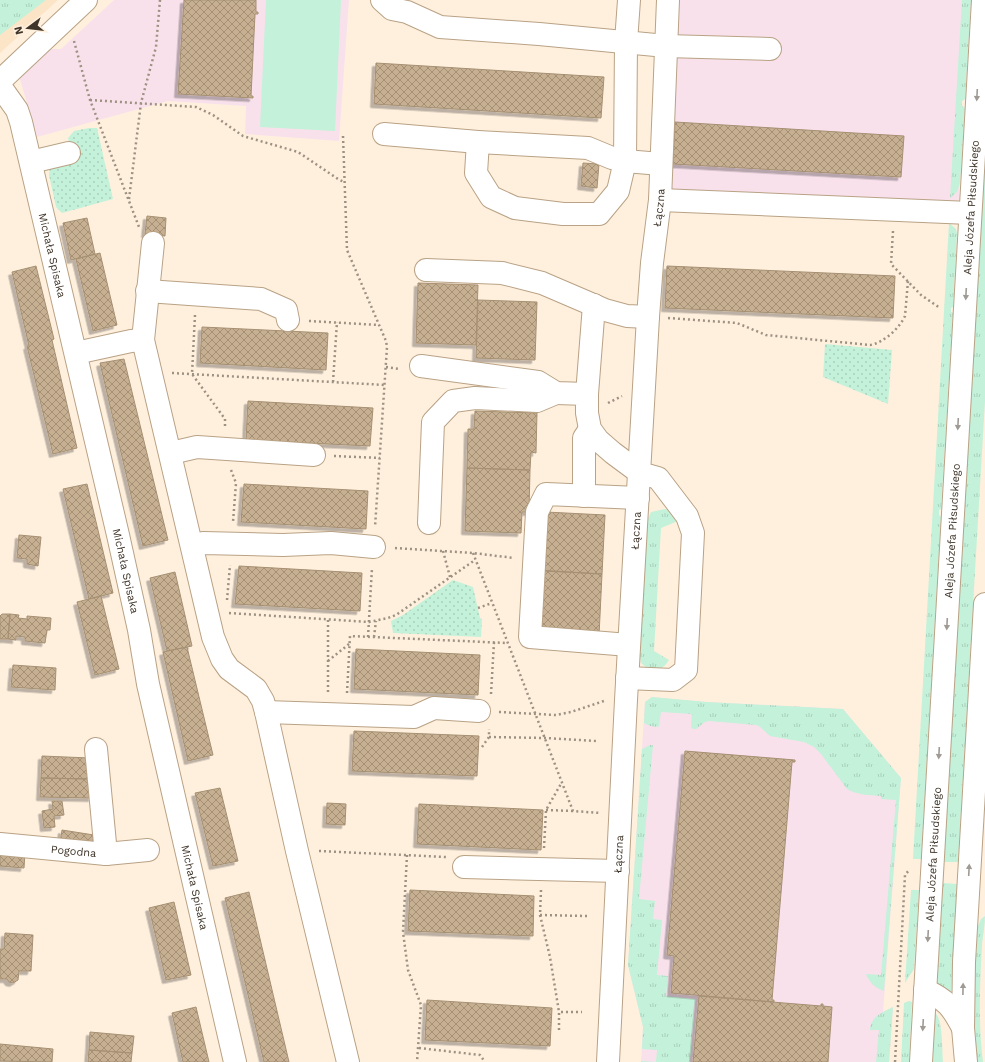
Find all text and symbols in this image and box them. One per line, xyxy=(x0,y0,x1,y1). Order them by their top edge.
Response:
north arrow xyxy=(8,8,48,48)
text: N xyxy=(11,25,26,36)
one-way arrow xyxy=(974,89,981,101)
street label: Aleja Józefa Piłsudskiego xyxy=(961,140,982,275)
street label: Łączna xyxy=(651,188,667,228)
street label: Michała Spisaka xyxy=(36,212,68,299)
one-way arrow xyxy=(962,288,969,300)
one-way arrow xyxy=(955,418,962,430)
street label: Aleja Józefa Piłsudskiego xyxy=(942,463,963,599)
street label: Łączna xyxy=(629,511,644,550)
street label: Michała Spisaka xyxy=(110,527,141,615)
one-way arrow xyxy=(943,618,950,630)
one-way arrow xyxy=(936,747,943,759)
street label: Aleja Józefa Piłsudskiego xyxy=(923,787,944,922)
street label: Łączna xyxy=(611,835,626,874)
street label: Pogodna xyxy=(50,843,97,860)
street label: Michała Spisaka xyxy=(178,844,210,931)
one-way arrow xyxy=(966,864,973,876)
one-way arrow xyxy=(925,930,932,942)
one-way arrow xyxy=(960,982,966,995)
one-way arrow xyxy=(920,1019,926,1032)

